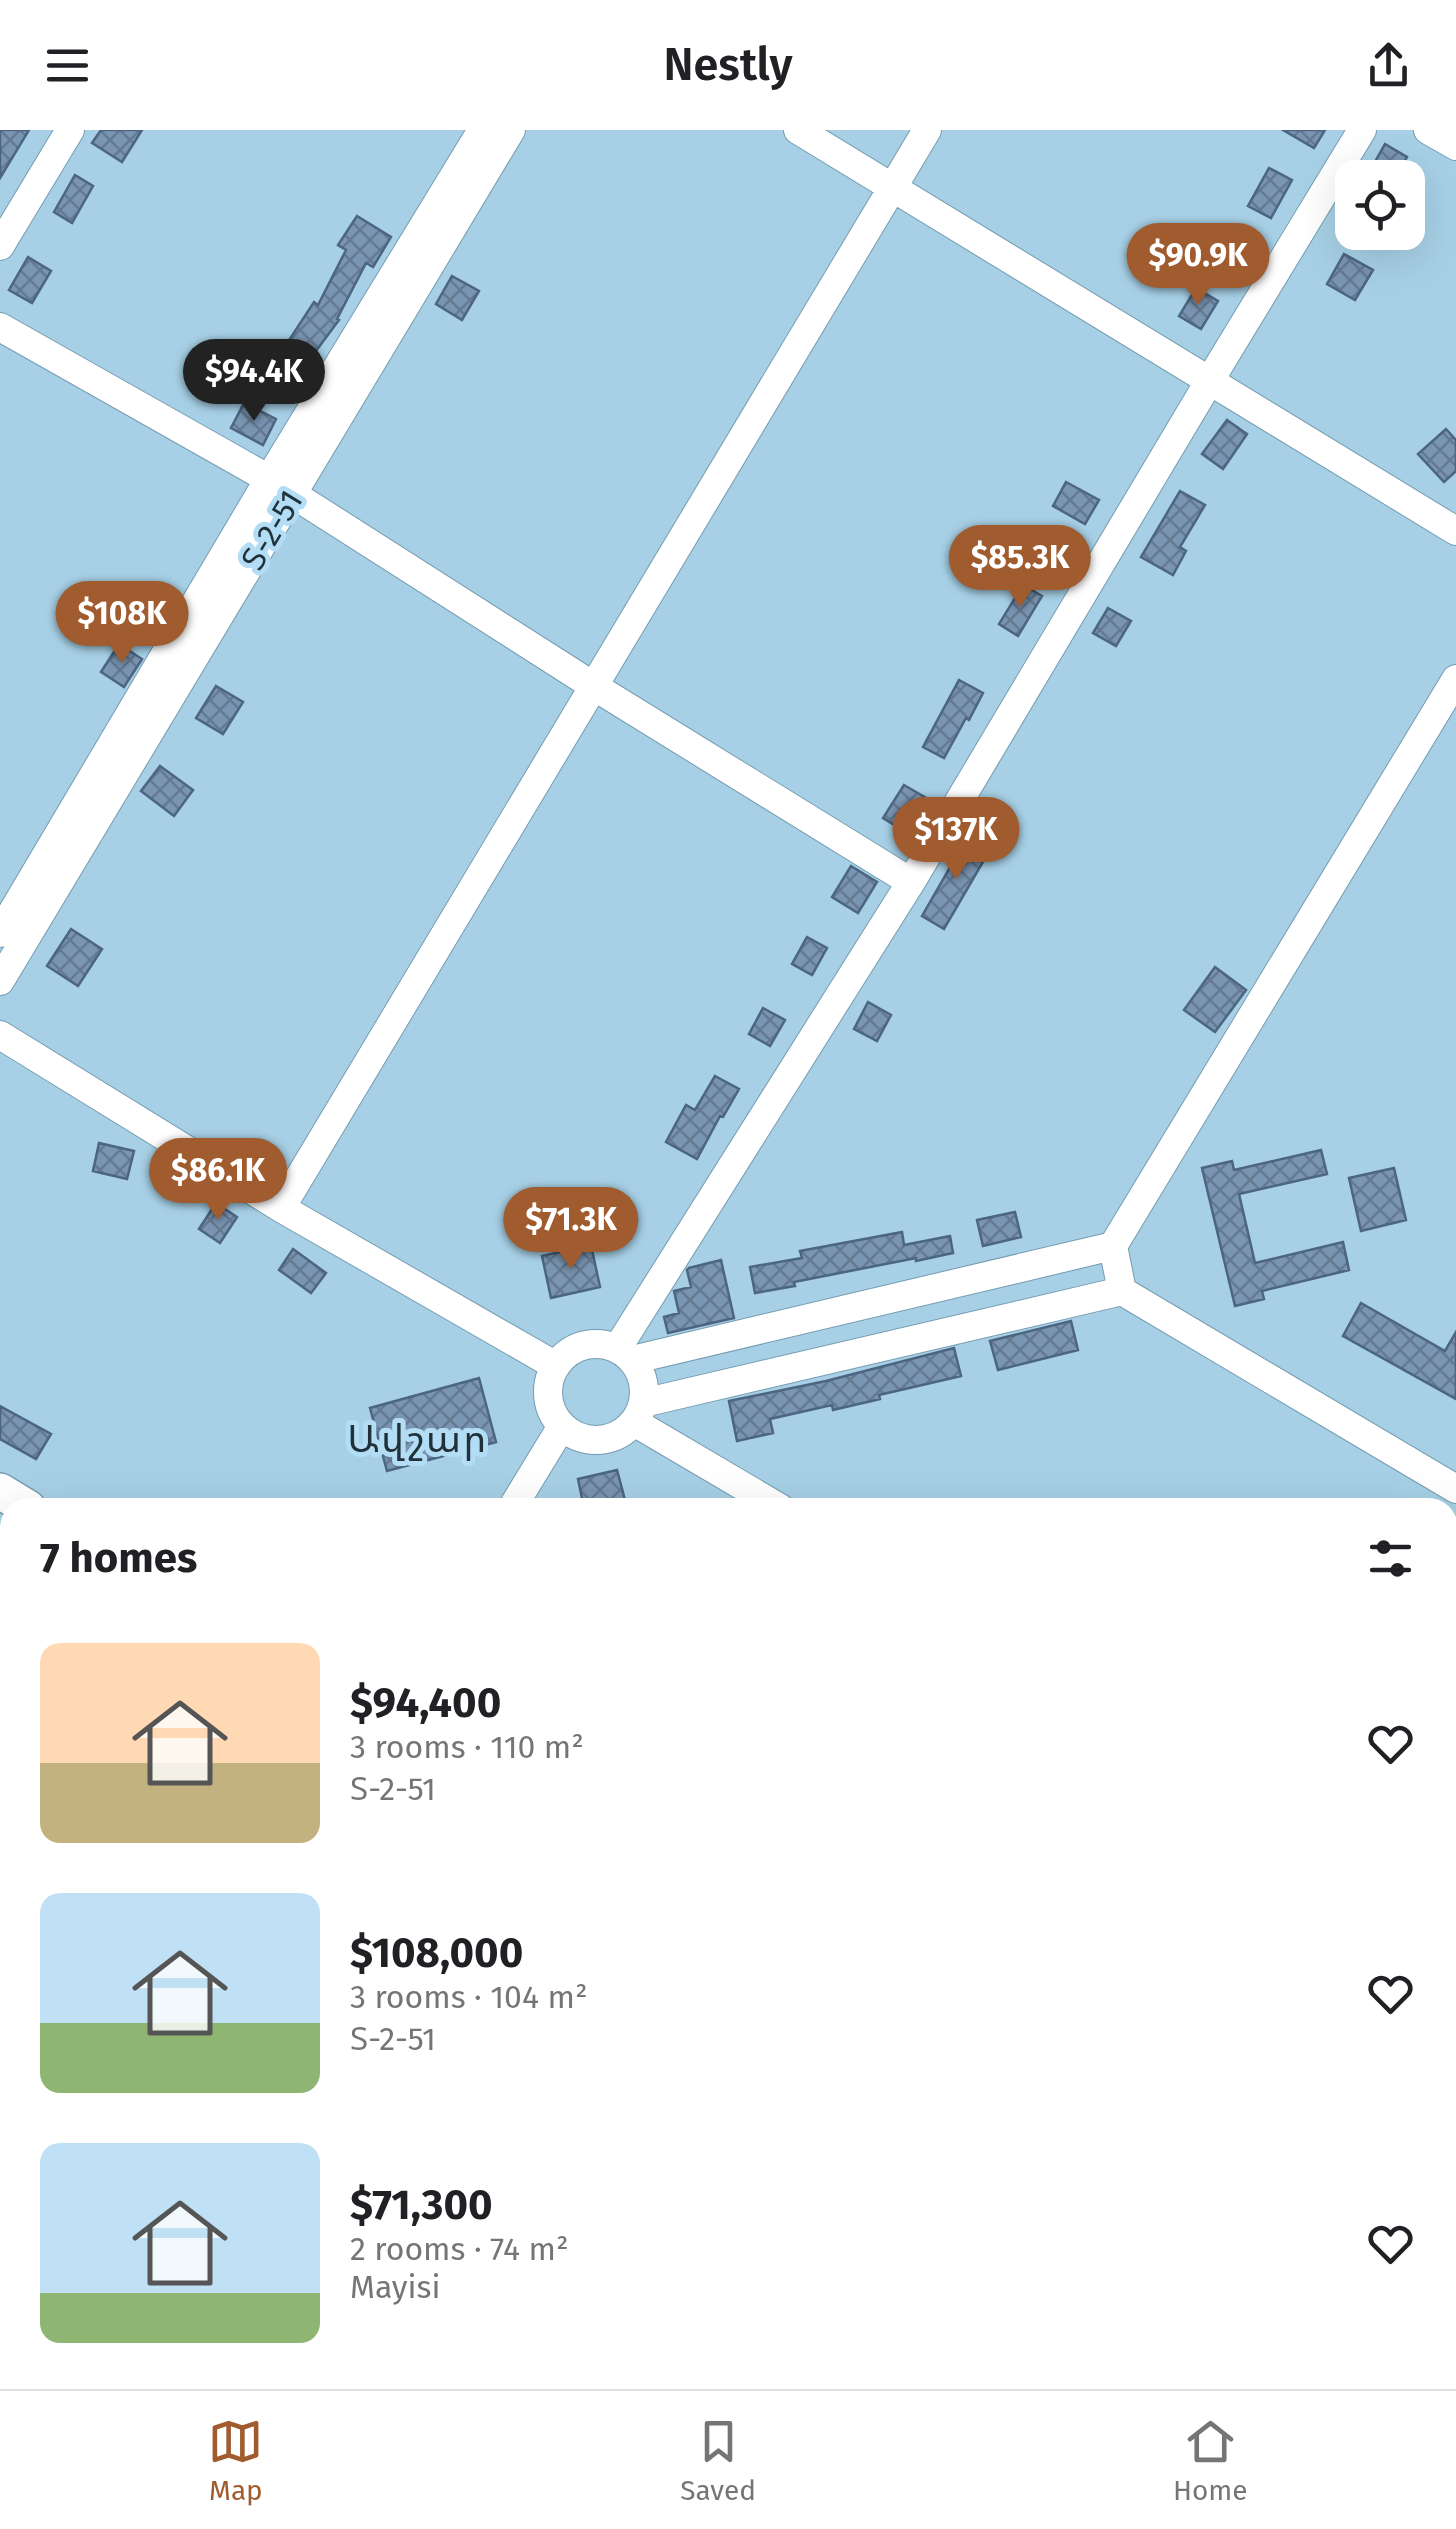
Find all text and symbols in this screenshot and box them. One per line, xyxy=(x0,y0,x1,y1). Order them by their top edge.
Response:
icon: menu xyxy=(40,38,95,93)
text: Nestly xyxy=(664,38,792,92)
icon: share xyxy=(1361,38,1416,93)
map controls xyxy=(1335,160,1425,250)
button: locate xyxy=(1335,160,1425,250)
pin: $90.9K xyxy=(1117,223,1279,308)
text: $90.9K xyxy=(1149,236,1247,274)
pin: $94.4K xyxy=(173,339,335,424)
text: $94.4K xyxy=(205,352,303,390)
street label: Տ-2-51 xyxy=(234,483,310,577)
pin: $85.3K xyxy=(939,525,1101,610)
text: $85.3K xyxy=(971,538,1069,576)
pin: $108K xyxy=(52,581,192,666)
text: $108K xyxy=(78,594,166,632)
pin: $137K xyxy=(886,797,1026,882)
text: $137K xyxy=(915,810,997,848)
pin: $86.1K xyxy=(137,1138,299,1223)
text: $86.1K xyxy=(171,1151,265,1189)
pin: $71.3K xyxy=(490,1187,652,1272)
text: $71.3K xyxy=(525,1200,617,1238)
district label: Ավշար xyxy=(347,1416,489,1462)
icon: filters xyxy=(1363,1531,1418,1586)
text: 7 homes xyxy=(40,1533,197,1583)
text: $94,400 xyxy=(350,1678,501,1728)
icon: home xyxy=(120,1683,240,1803)
icon: heart xyxy=(1363,1716,1418,1771)
text: 3 rooms · 110 m² xyxy=(350,1728,584,1766)
text: Տ-2-51 xyxy=(350,1770,436,1808)
text: $108,000 xyxy=(350,1928,523,1978)
icon: home xyxy=(120,1933,240,2053)
icon: heart xyxy=(1363,1966,1418,2021)
text: 3 rooms · 104 m² xyxy=(350,1978,588,2016)
text: Տ-2-51 xyxy=(350,2020,436,2058)
text: $71,300 xyxy=(350,2180,493,2230)
icon: home xyxy=(120,2183,240,2303)
icon: heart xyxy=(1363,2216,1418,2271)
text: 2 rooms · 74 m² xyxy=(350,2230,569,2268)
text: Mayisi xyxy=(350,2268,441,2306)
tab: Map xyxy=(208,2414,263,2507)
tab: Saved xyxy=(680,2414,756,2507)
tab: Home xyxy=(1173,2414,1248,2507)

